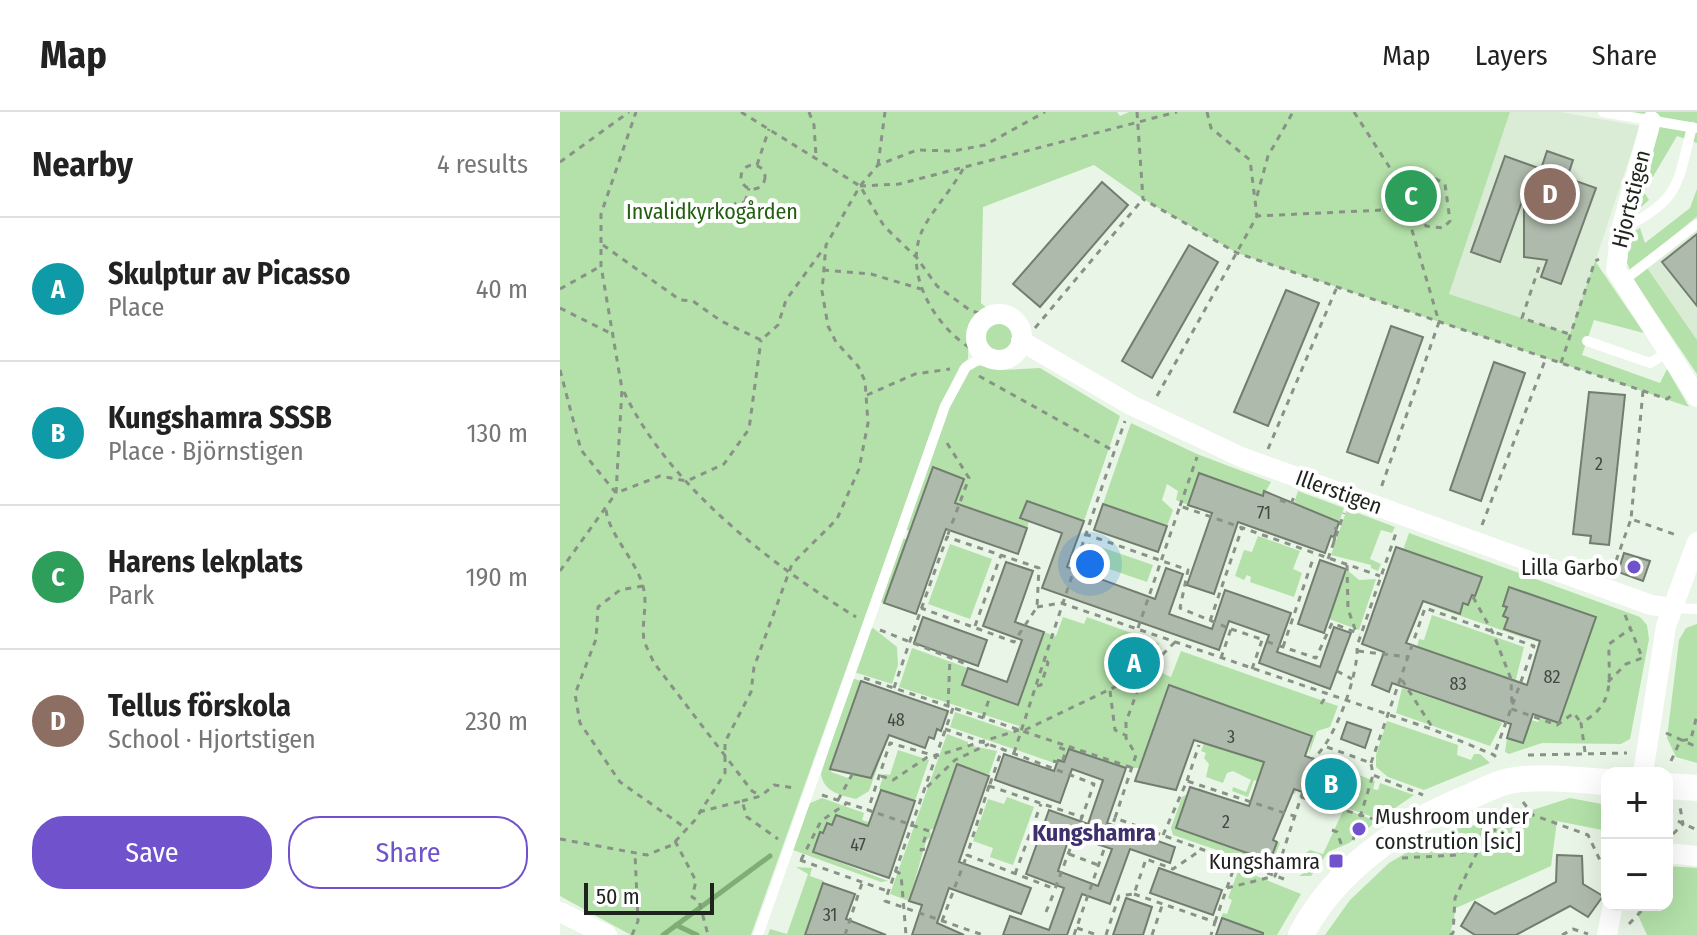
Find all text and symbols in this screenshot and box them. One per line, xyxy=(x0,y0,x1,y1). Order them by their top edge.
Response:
text: Map xyxy=(40,32,107,78)
text: Map xyxy=(1382,39,1431,72)
text: Layers xyxy=(1475,39,1548,72)
text: Share xyxy=(1592,39,1657,72)
text: Nearby xyxy=(32,144,133,185)
street label: Hjortstigen xyxy=(1606,147,1656,251)
text: 4 results xyxy=(437,149,528,180)
pin: D xyxy=(1524,164,1576,224)
pin: C xyxy=(1385,166,1437,226)
park label: Invalidkyrkogården xyxy=(626,198,798,225)
text: Skulptur av Picasso xyxy=(108,256,351,292)
text: A xyxy=(51,274,65,305)
text: 40 m xyxy=(476,274,528,305)
text: Place xyxy=(108,292,164,323)
text: Kungshamra SSSB xyxy=(108,400,332,436)
text: B xyxy=(51,418,65,449)
text: 130 m xyxy=(466,418,528,449)
text: Place · Björnstigen xyxy=(108,436,304,467)
house number: 2 xyxy=(1595,453,1603,475)
street label: Illerstigen xyxy=(1292,464,1386,520)
house number: 71 xyxy=(1257,502,1271,524)
text: Harens lekplats xyxy=(108,544,303,580)
your location xyxy=(1070,544,1110,584)
place label: Lilla Garbo xyxy=(1521,554,1618,581)
marker: Lilla Garbo xyxy=(1625,558,1643,576)
text: C xyxy=(51,562,65,593)
text: 190 m xyxy=(466,562,528,593)
text: Park xyxy=(108,580,154,611)
pin: A xyxy=(1108,633,1160,693)
house number: 82 xyxy=(1544,666,1560,688)
house number: 83 xyxy=(1449,673,1467,695)
text: Tellus förskola xyxy=(108,688,291,724)
text: D xyxy=(50,706,66,737)
text: 230 m xyxy=(465,706,528,737)
house number: 48 xyxy=(887,709,905,731)
text: School · Hjortstigen xyxy=(108,724,316,755)
house number: 3 xyxy=(1227,726,1235,748)
pin: B xyxy=(1305,754,1357,814)
map controls xyxy=(1601,767,1673,911)
button: + xyxy=(1601,767,1673,839)
place label: Mushroom under constrution [sic] xyxy=(1375,803,1529,855)
house number: 2 xyxy=(1222,811,1230,833)
button: Save xyxy=(32,816,272,889)
button: Share xyxy=(288,816,528,889)
district label: Kungshamra xyxy=(1032,819,1156,847)
marker: Mushroom under constrution [sic] xyxy=(1350,820,1368,838)
house number: 47 xyxy=(850,834,866,856)
button: − xyxy=(1601,839,1673,911)
place label: Kungshamra xyxy=(1209,848,1320,875)
marker: Kungshamra xyxy=(1327,852,1345,870)
scale bar xyxy=(584,879,714,915)
text: 50 m xyxy=(596,883,640,910)
house number: 31 xyxy=(823,904,837,926)

